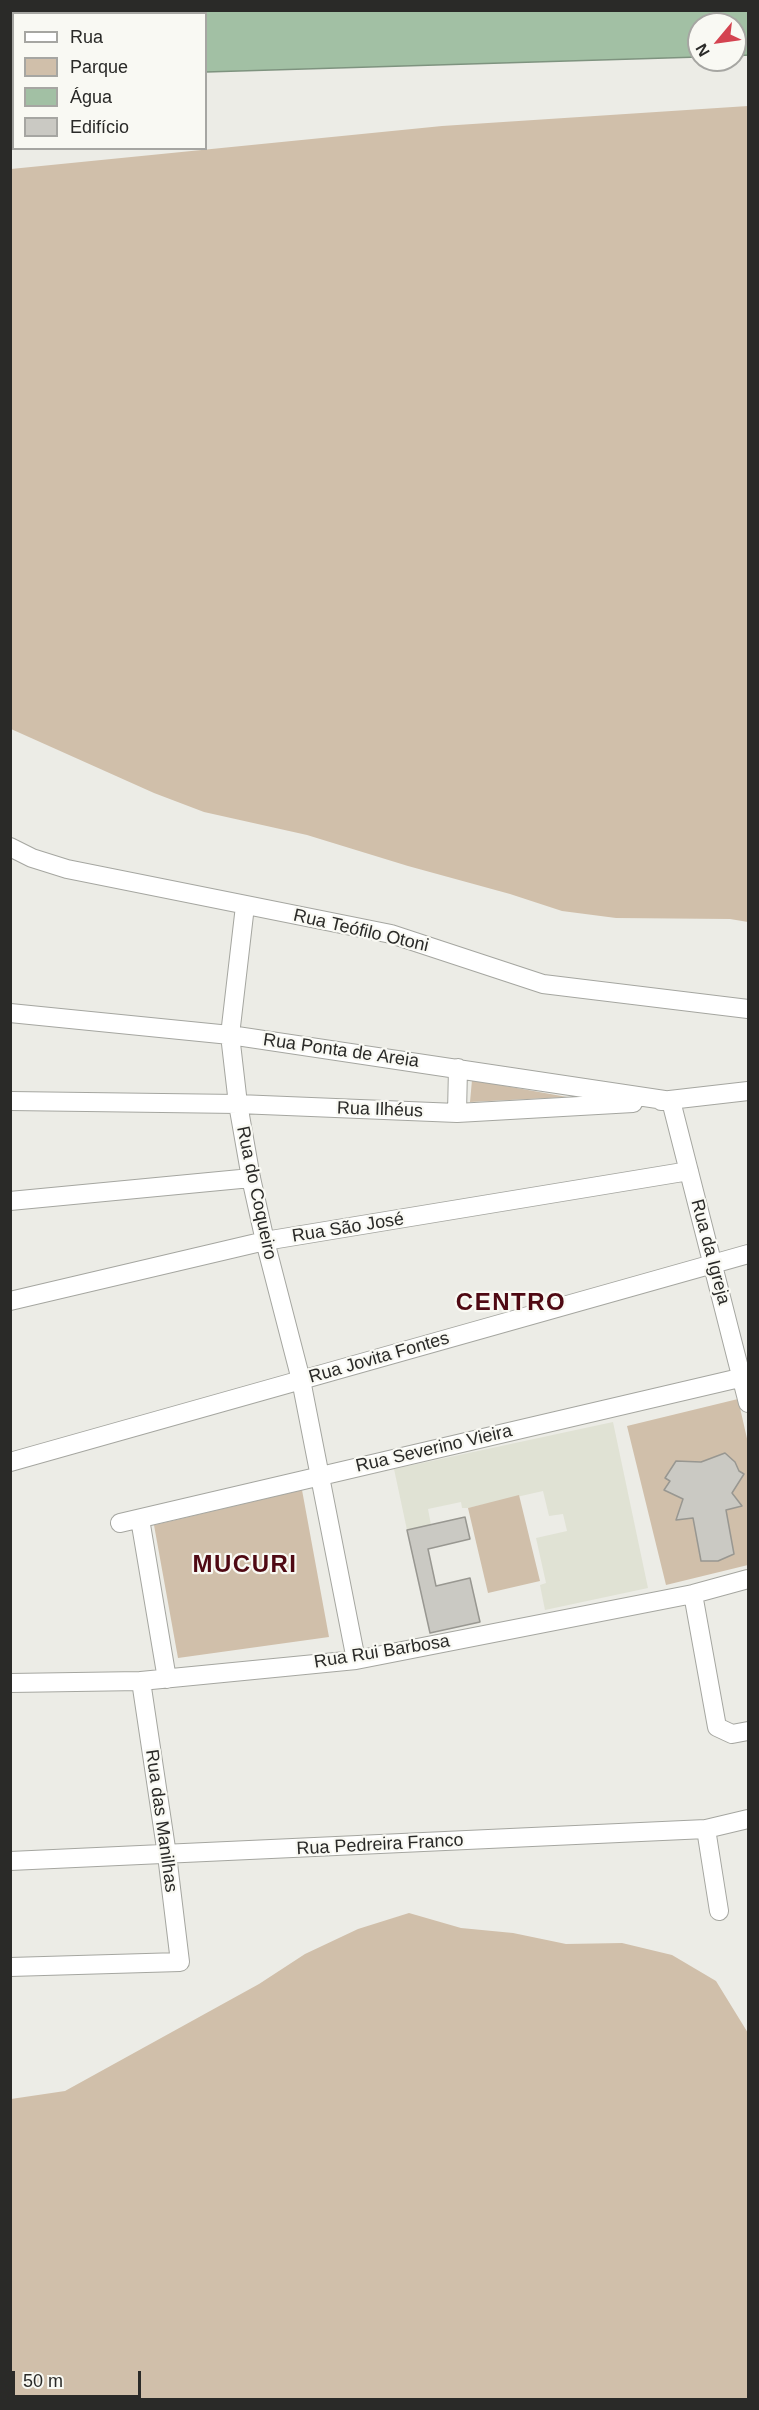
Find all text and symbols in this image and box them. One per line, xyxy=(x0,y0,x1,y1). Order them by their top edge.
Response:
legend xyxy=(12,12,207,150)
north arrow xyxy=(687,12,747,72)
text: Rua xyxy=(70,27,103,47)
text: N xyxy=(692,41,713,59)
text: Parque xyxy=(70,57,128,77)
text: Água xyxy=(70,87,112,107)
text: Edifício xyxy=(70,117,129,137)
street label: Rua Teófilo Otoni xyxy=(291,905,431,957)
street label: Rua Ponta de Areia xyxy=(262,1029,420,1073)
street label: Rua Ilhéus xyxy=(337,1098,423,1122)
street label: Rua do Coqueiro xyxy=(231,1124,281,1262)
street label: Rua da Igreja xyxy=(686,1197,734,1307)
street label: Rua São José xyxy=(290,1208,406,1248)
district label: CENTRO xyxy=(456,1289,566,1317)
street label: Rua Jovita Fontes xyxy=(306,1328,452,1388)
street label: Rua Severino Vieira xyxy=(354,1421,514,1477)
district label: MUCURI xyxy=(193,1551,297,1579)
street label: Rua Rui Barbosa xyxy=(313,1631,451,1673)
street label: Rua das Manilhas xyxy=(140,1748,182,1894)
street label: Rua Pedreira Franco xyxy=(296,1830,464,1860)
scale bar xyxy=(15,2359,144,2397)
text: 50 m xyxy=(23,2371,63,2391)

